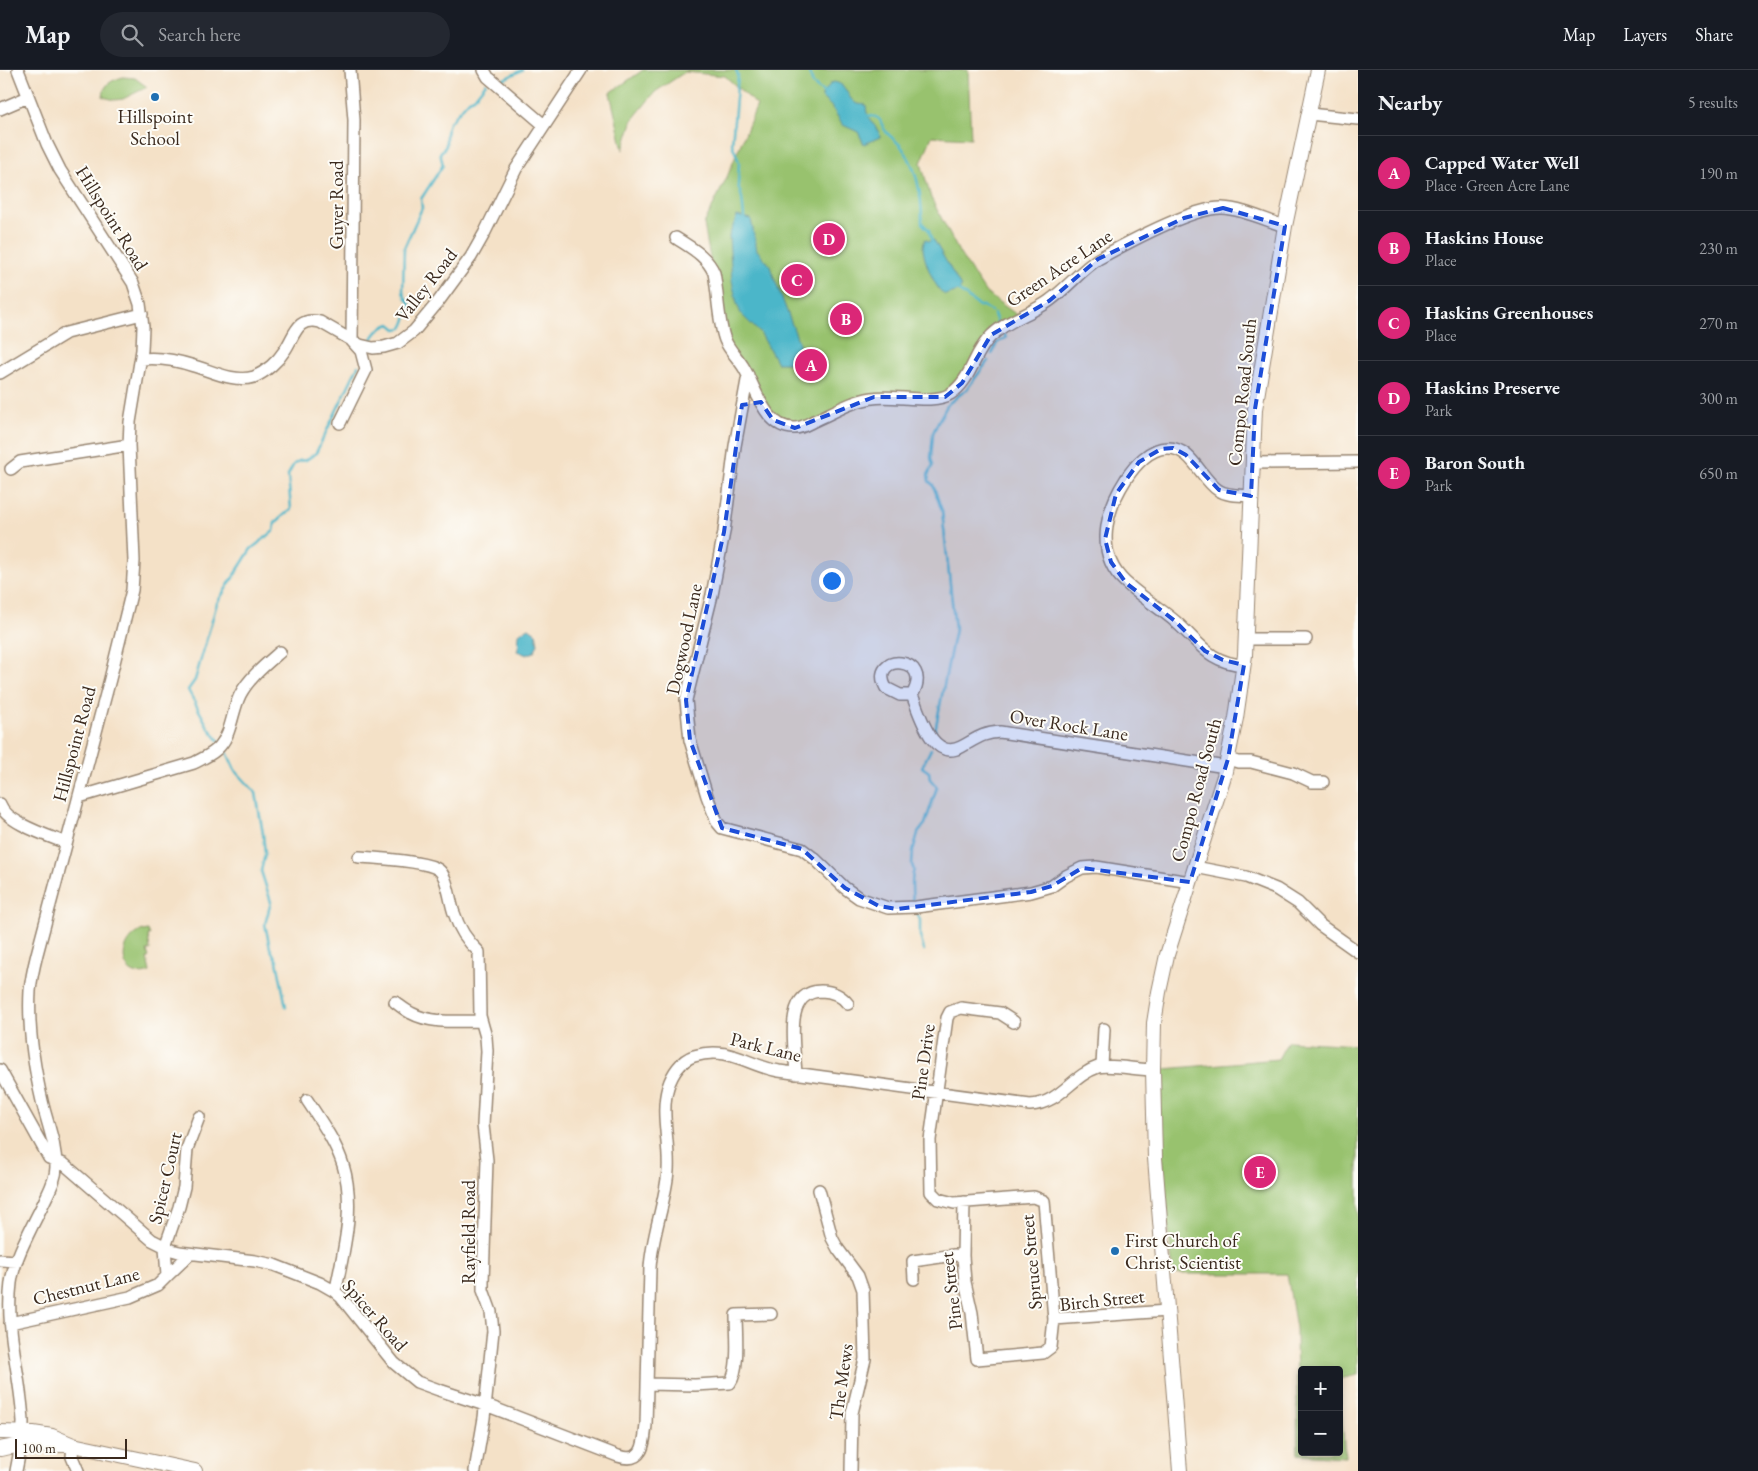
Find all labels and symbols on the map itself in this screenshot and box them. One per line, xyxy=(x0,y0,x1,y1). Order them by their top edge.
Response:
marker: Hillspoint School xyxy=(149,91,161,103)
place label: Hillspoint School xyxy=(117,104,193,151)
street label: Guyer Road xyxy=(324,160,349,250)
street label: Hillspoint Road xyxy=(70,161,154,275)
pin: D xyxy=(813,220,845,258)
street label: Green Acre Lane xyxy=(1001,223,1117,313)
street label: Valley Road xyxy=(389,243,463,327)
pin: C xyxy=(781,261,813,299)
pin: B xyxy=(830,300,862,338)
street label: Compo Road South xyxy=(1222,317,1262,467)
pin: A xyxy=(795,346,827,384)
your location xyxy=(819,568,845,594)
street label: Dogwood Lane xyxy=(660,581,708,697)
street label: Hillspoint Road xyxy=(47,683,102,805)
street label: Over Rock Lane xyxy=(1008,703,1130,747)
street label: Compo Road South xyxy=(1165,715,1227,865)
street label: Pine Drive xyxy=(905,1022,941,1102)
street label: Park Lane xyxy=(728,1026,804,1068)
street label: Spicer Court xyxy=(142,1130,188,1226)
pin: E xyxy=(1244,1153,1276,1191)
street label: Rayfield Road xyxy=(456,1179,481,1284)
street label: Spruce Street xyxy=(1014,1213,1048,1311)
place label: First Church of Christ, Scientist xyxy=(1125,1228,1241,1275)
marker: First Church of Christ, Scientist xyxy=(1109,1245,1121,1257)
street label: Pine Street xyxy=(934,1251,968,1331)
street label: Chestnut Lane xyxy=(30,1261,142,1311)
street label: Spicer Road xyxy=(337,1274,414,1357)
street label: Birch Street xyxy=(1058,1283,1146,1317)
street label: The Mews xyxy=(823,1342,859,1422)
scale bar xyxy=(15,1436,128,1459)

